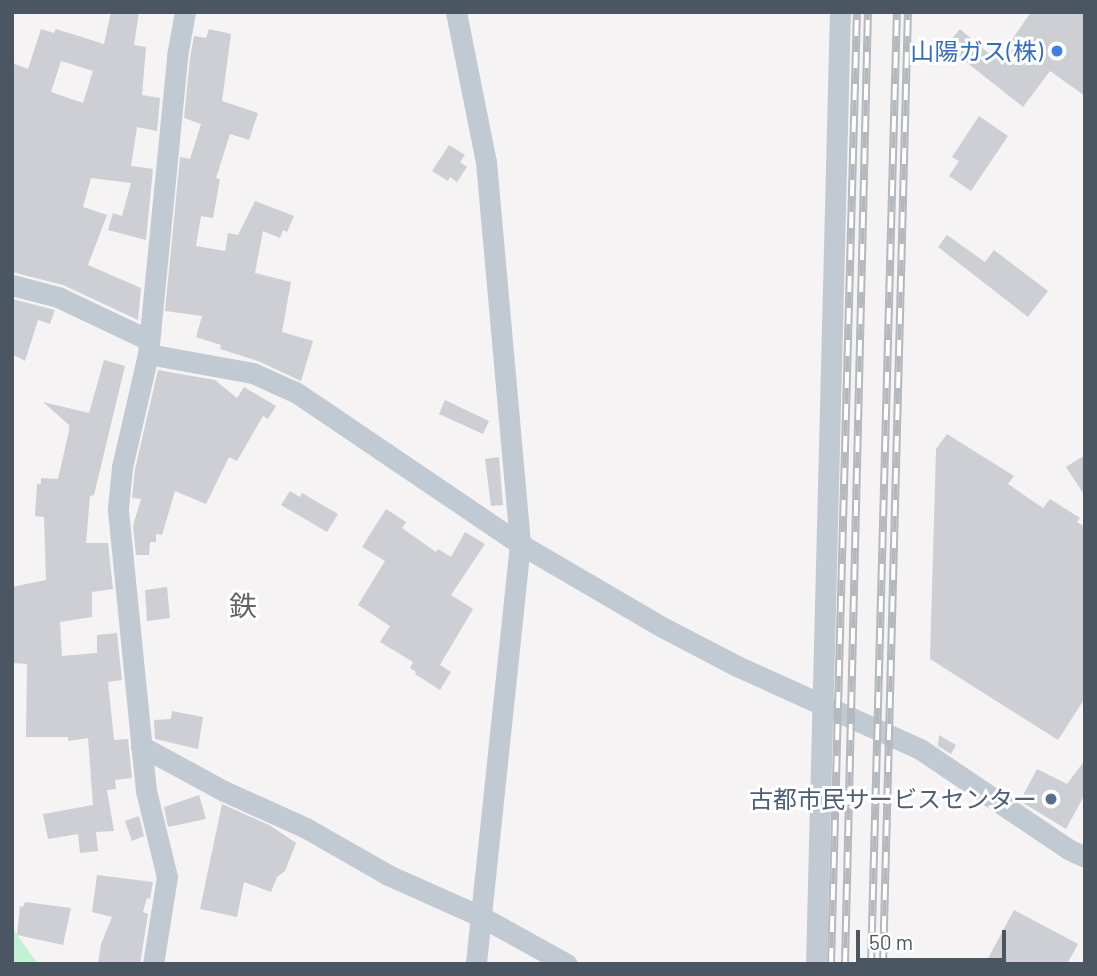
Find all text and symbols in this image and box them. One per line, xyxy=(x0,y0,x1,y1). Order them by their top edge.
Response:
place label: 山陽ガス(株) xyxy=(910,37,1043,65)
marker: 山陽ガス(株) xyxy=(1049,43,1065,59)
district label: 鉄 xyxy=(229,588,257,622)
place label: 古都市民サービスセンター xyxy=(749,785,1037,813)
marker: 古都市民サービスセンター xyxy=(1043,791,1059,807)
scale bar xyxy=(859,916,1010,960)
text: 50 m xyxy=(869,929,913,954)

